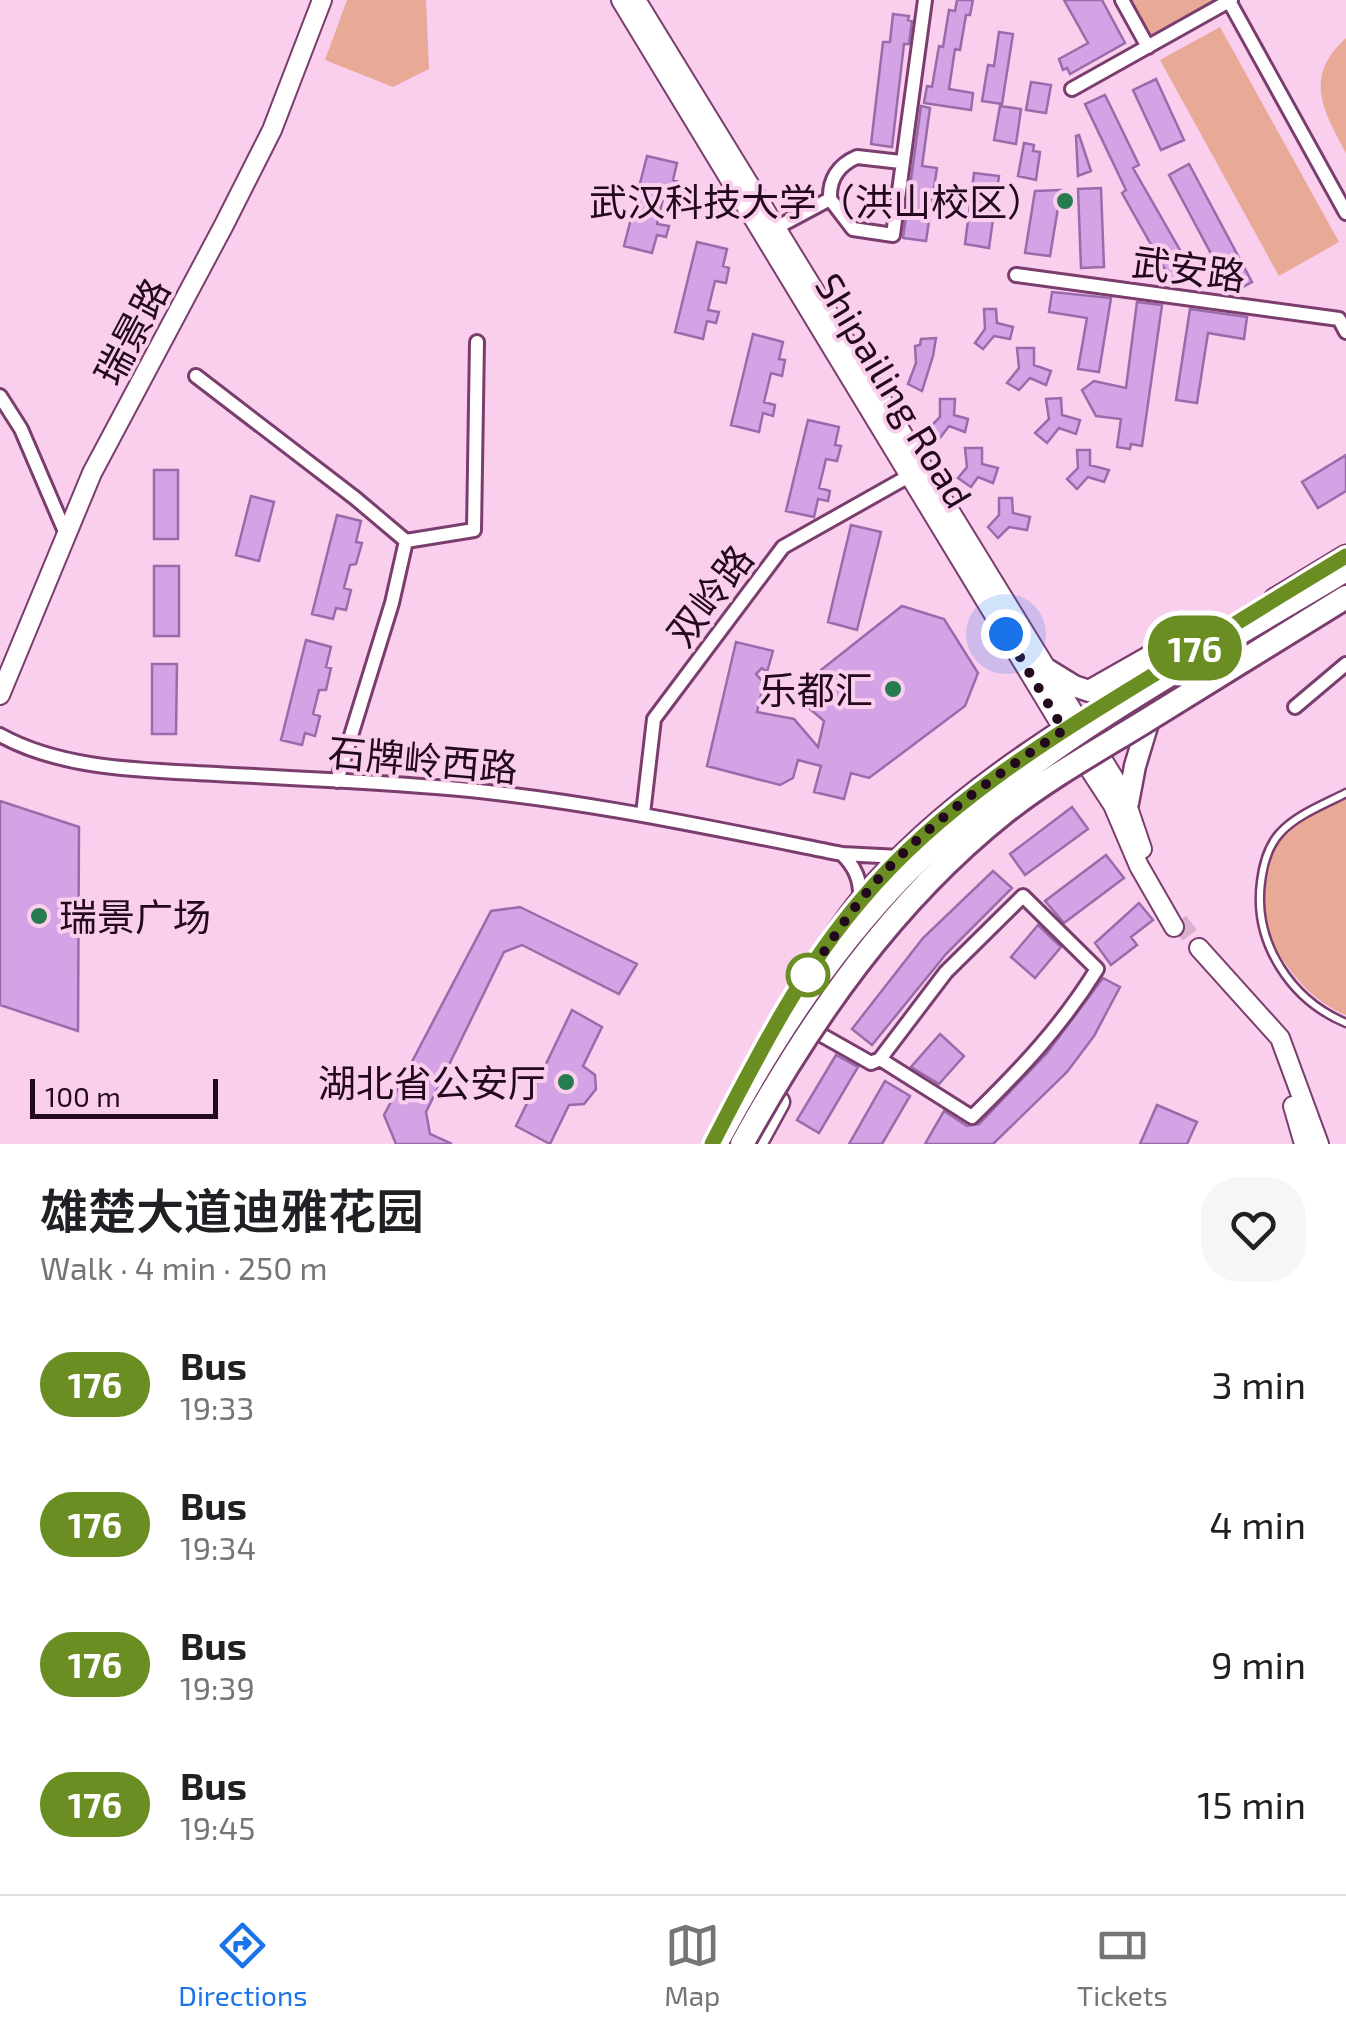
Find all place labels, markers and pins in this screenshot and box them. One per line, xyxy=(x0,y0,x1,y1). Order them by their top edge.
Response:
place label: 武汉科技大学（洪山校区） xyxy=(589,178,1045,224)
marker: 武汉科技大学（洪山校区） xyxy=(1054,190,1076,212)
place label: 乐都汇 xyxy=(759,666,873,712)
marker: 乐都汇 xyxy=(882,678,904,700)
place label: 瑞景广场 xyxy=(59,893,211,939)
marker: 瑞景广场 xyxy=(28,905,50,927)
unlabelled marker xyxy=(787,954,829,996)
place label: 湖北省公安厅 xyxy=(318,1059,546,1105)
marker: 湖北省公安厅 xyxy=(555,1071,577,1093)

